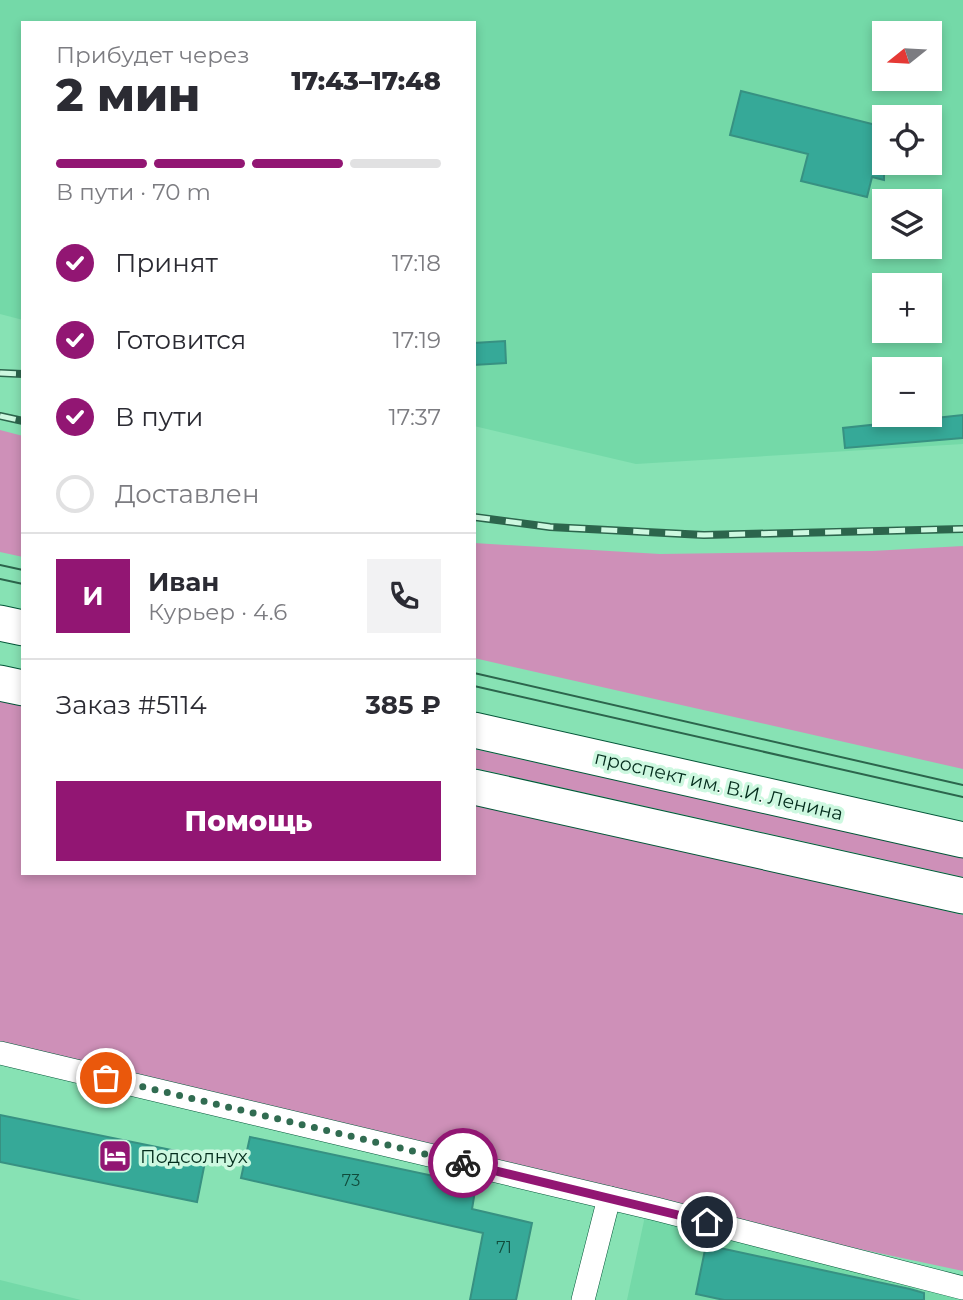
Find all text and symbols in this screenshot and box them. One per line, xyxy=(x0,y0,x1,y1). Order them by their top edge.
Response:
north arrow xyxy=(872,21,942,91)
map controls xyxy=(872,21,942,427)
text: Прибудет через xyxy=(56,41,250,69)
text: 17:43–17:48 xyxy=(291,65,441,97)
text: 2 мин xyxy=(56,66,200,123)
button: locate xyxy=(872,105,942,175)
text: В пути · 70 m xyxy=(56,178,211,206)
button: layers xyxy=(872,189,942,259)
icon: check xyxy=(56,244,94,282)
text: Принят xyxy=(115,247,218,279)
text: 17:18 xyxy=(392,249,441,277)
button: + xyxy=(872,273,942,343)
icon: check xyxy=(56,321,94,359)
text: Готовится xyxy=(115,324,246,356)
text: 17:19 xyxy=(392,326,441,354)
button: − xyxy=(872,357,942,427)
icon: check xyxy=(56,398,94,436)
text: В пути xyxy=(115,401,204,433)
text: 17:37 xyxy=(389,403,441,431)
text: Доставлен xyxy=(115,478,260,510)
button: phone xyxy=(367,559,441,633)
text: Иван xyxy=(148,566,219,598)
text: И xyxy=(82,580,104,612)
text: Курьер · 4.6 xyxy=(148,598,287,626)
text: Заказ #5114 xyxy=(56,689,207,721)
text: 385 ₽ xyxy=(365,689,441,721)
street label: проспект им. В.И. Ленина xyxy=(592,746,845,825)
button: Помощь xyxy=(56,781,441,861)
pin xyxy=(76,1048,136,1108)
icon: bag xyxy=(87,1059,125,1097)
courier xyxy=(428,1128,498,1198)
hotel icon: Подсолнух xyxy=(96,1137,134,1175)
icon: bike xyxy=(444,1144,482,1182)
place label: Подсолнух xyxy=(140,1145,248,1168)
house number: 73 xyxy=(342,1171,360,1190)
pin xyxy=(677,1192,737,1252)
icon: home xyxy=(688,1203,726,1241)
house number: 71 xyxy=(496,1238,512,1257)

